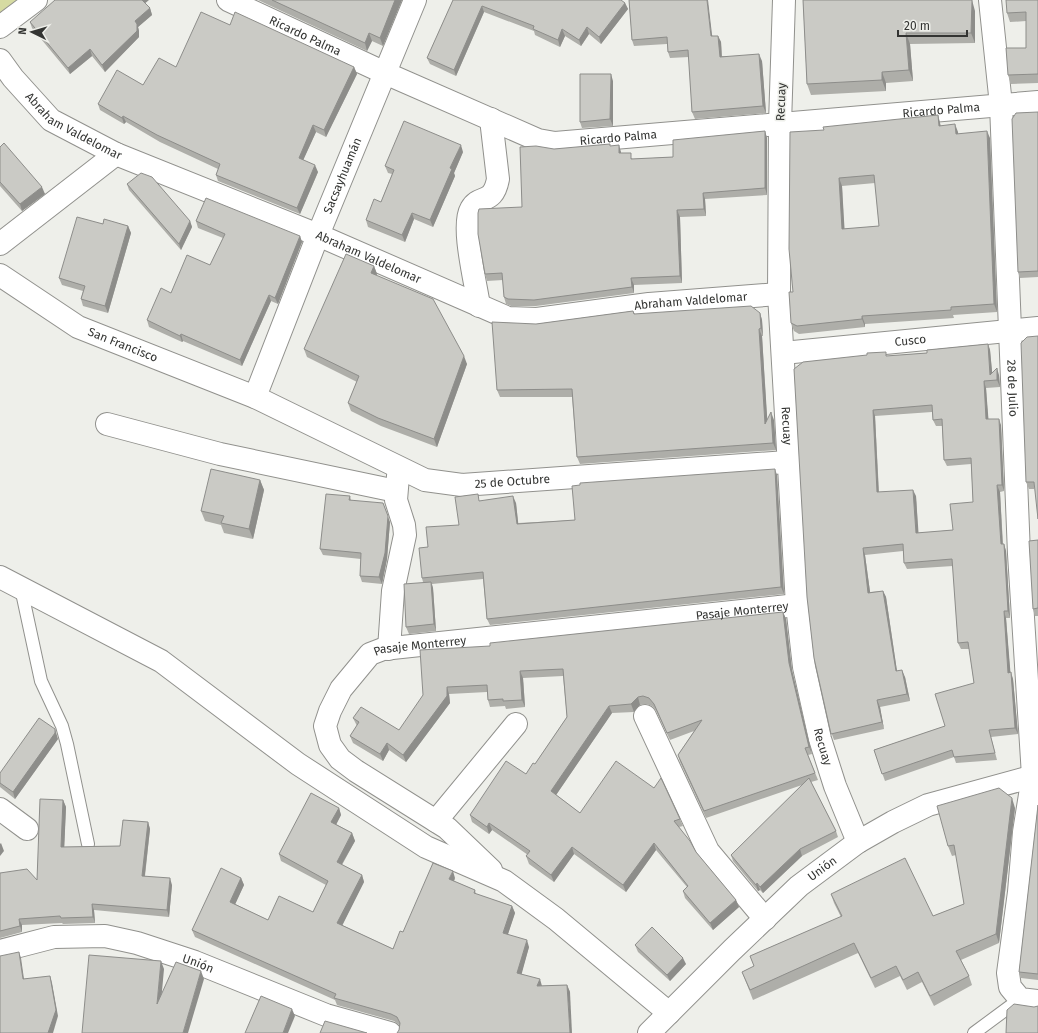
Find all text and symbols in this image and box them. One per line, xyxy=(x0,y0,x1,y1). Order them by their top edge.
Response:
north arrow xyxy=(12,12,52,52)
scale bar xyxy=(898,12,967,38)
street label: Ricardo Palma xyxy=(267,13,343,59)
text: 20 m xyxy=(904,19,930,33)
text: N xyxy=(16,27,29,35)
street label: Recuay xyxy=(773,82,789,121)
street label: Abraham Valdelomar xyxy=(23,90,124,163)
street label: Ricardo Palma xyxy=(902,100,980,120)
street label: Ricardo Palma xyxy=(579,127,658,148)
street label: Sacsayhuamán xyxy=(321,136,364,216)
street label: Abraham Valdelomar xyxy=(314,228,424,286)
street label: Abraham Valdelomar xyxy=(633,289,748,313)
street label: San Francisco xyxy=(86,325,160,365)
street label: Cusco xyxy=(894,332,927,349)
street label: 28 de Julio xyxy=(1004,359,1020,417)
street label: Recuay xyxy=(779,406,795,445)
street label: 25 de Octubre xyxy=(474,472,550,491)
street label: Pasaje Monterrey xyxy=(695,599,789,623)
street label: Pasaje Monterrey xyxy=(372,633,467,659)
street label: Recuay xyxy=(811,727,835,767)
street label: Unión xyxy=(805,853,839,884)
street label: Unión xyxy=(181,951,216,976)

